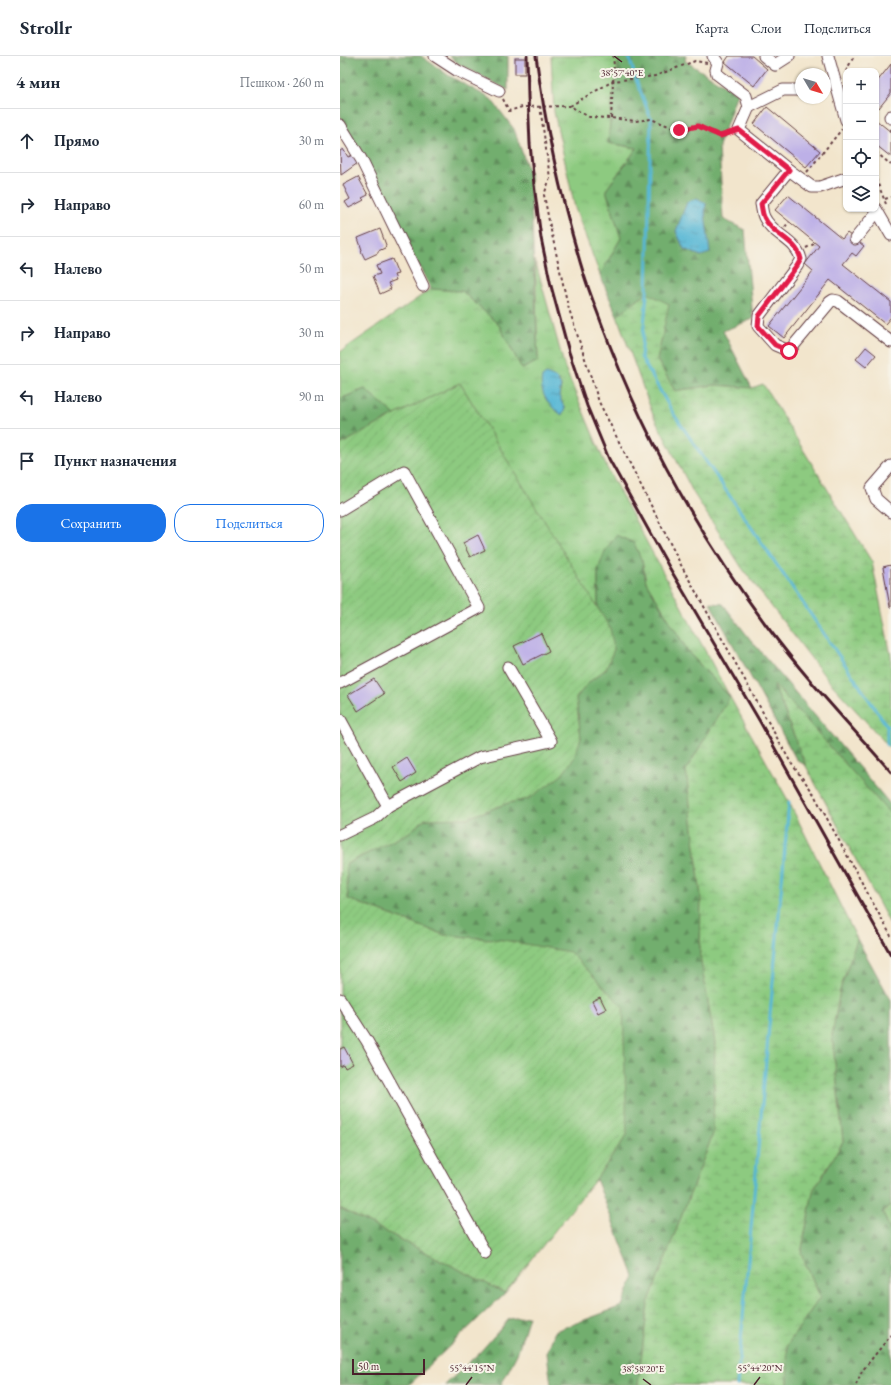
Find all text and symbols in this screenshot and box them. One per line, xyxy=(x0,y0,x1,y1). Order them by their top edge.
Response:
text: Strollr xyxy=(20,15,72,40)
text: Карта xyxy=(695,19,729,37)
text: Слои xyxy=(751,19,782,37)
text: Поделиться xyxy=(804,19,871,37)
text: 38°57'40"E xyxy=(601,66,644,79)
north arrow xyxy=(795,68,831,104)
map controls xyxy=(843,68,879,212)
button: + xyxy=(843,68,879,104)
text: 4 мин xyxy=(16,71,60,93)
text: Пешком · 260 m xyxy=(240,74,324,91)
button: − xyxy=(843,104,879,140)
route end xyxy=(670,121,688,139)
icon: ahead xyxy=(16,130,38,152)
text: Прямо xyxy=(54,131,99,150)
text: 30 m xyxy=(299,132,324,149)
button: locate xyxy=(843,140,879,176)
button: layers xyxy=(843,176,879,212)
icon: right xyxy=(16,194,38,216)
text: Направо xyxy=(54,195,111,214)
text: 60 m xyxy=(299,196,324,213)
icon: left xyxy=(16,258,38,280)
text: Налево xyxy=(54,259,102,278)
text: 50 m xyxy=(299,260,324,277)
icon: right xyxy=(16,322,38,344)
text: Направо xyxy=(54,323,111,342)
text: 30 m xyxy=(299,324,324,341)
route start xyxy=(780,342,798,360)
icon: left xyxy=(16,386,38,408)
text: Налево xyxy=(54,387,102,406)
text: 90 m xyxy=(299,388,324,405)
icon: arrive xyxy=(16,450,38,472)
text: Пункт назначения xyxy=(54,451,177,470)
button: Сохранить xyxy=(16,504,166,542)
button: Поделиться xyxy=(174,504,324,542)
scale bar xyxy=(352,1357,425,1376)
text: 50 m xyxy=(358,1359,379,1373)
text: 55°44'15"N xyxy=(450,1361,495,1374)
text: 55°44'20"N xyxy=(738,1361,783,1374)
text: 38°58'20"E xyxy=(622,1362,665,1375)

